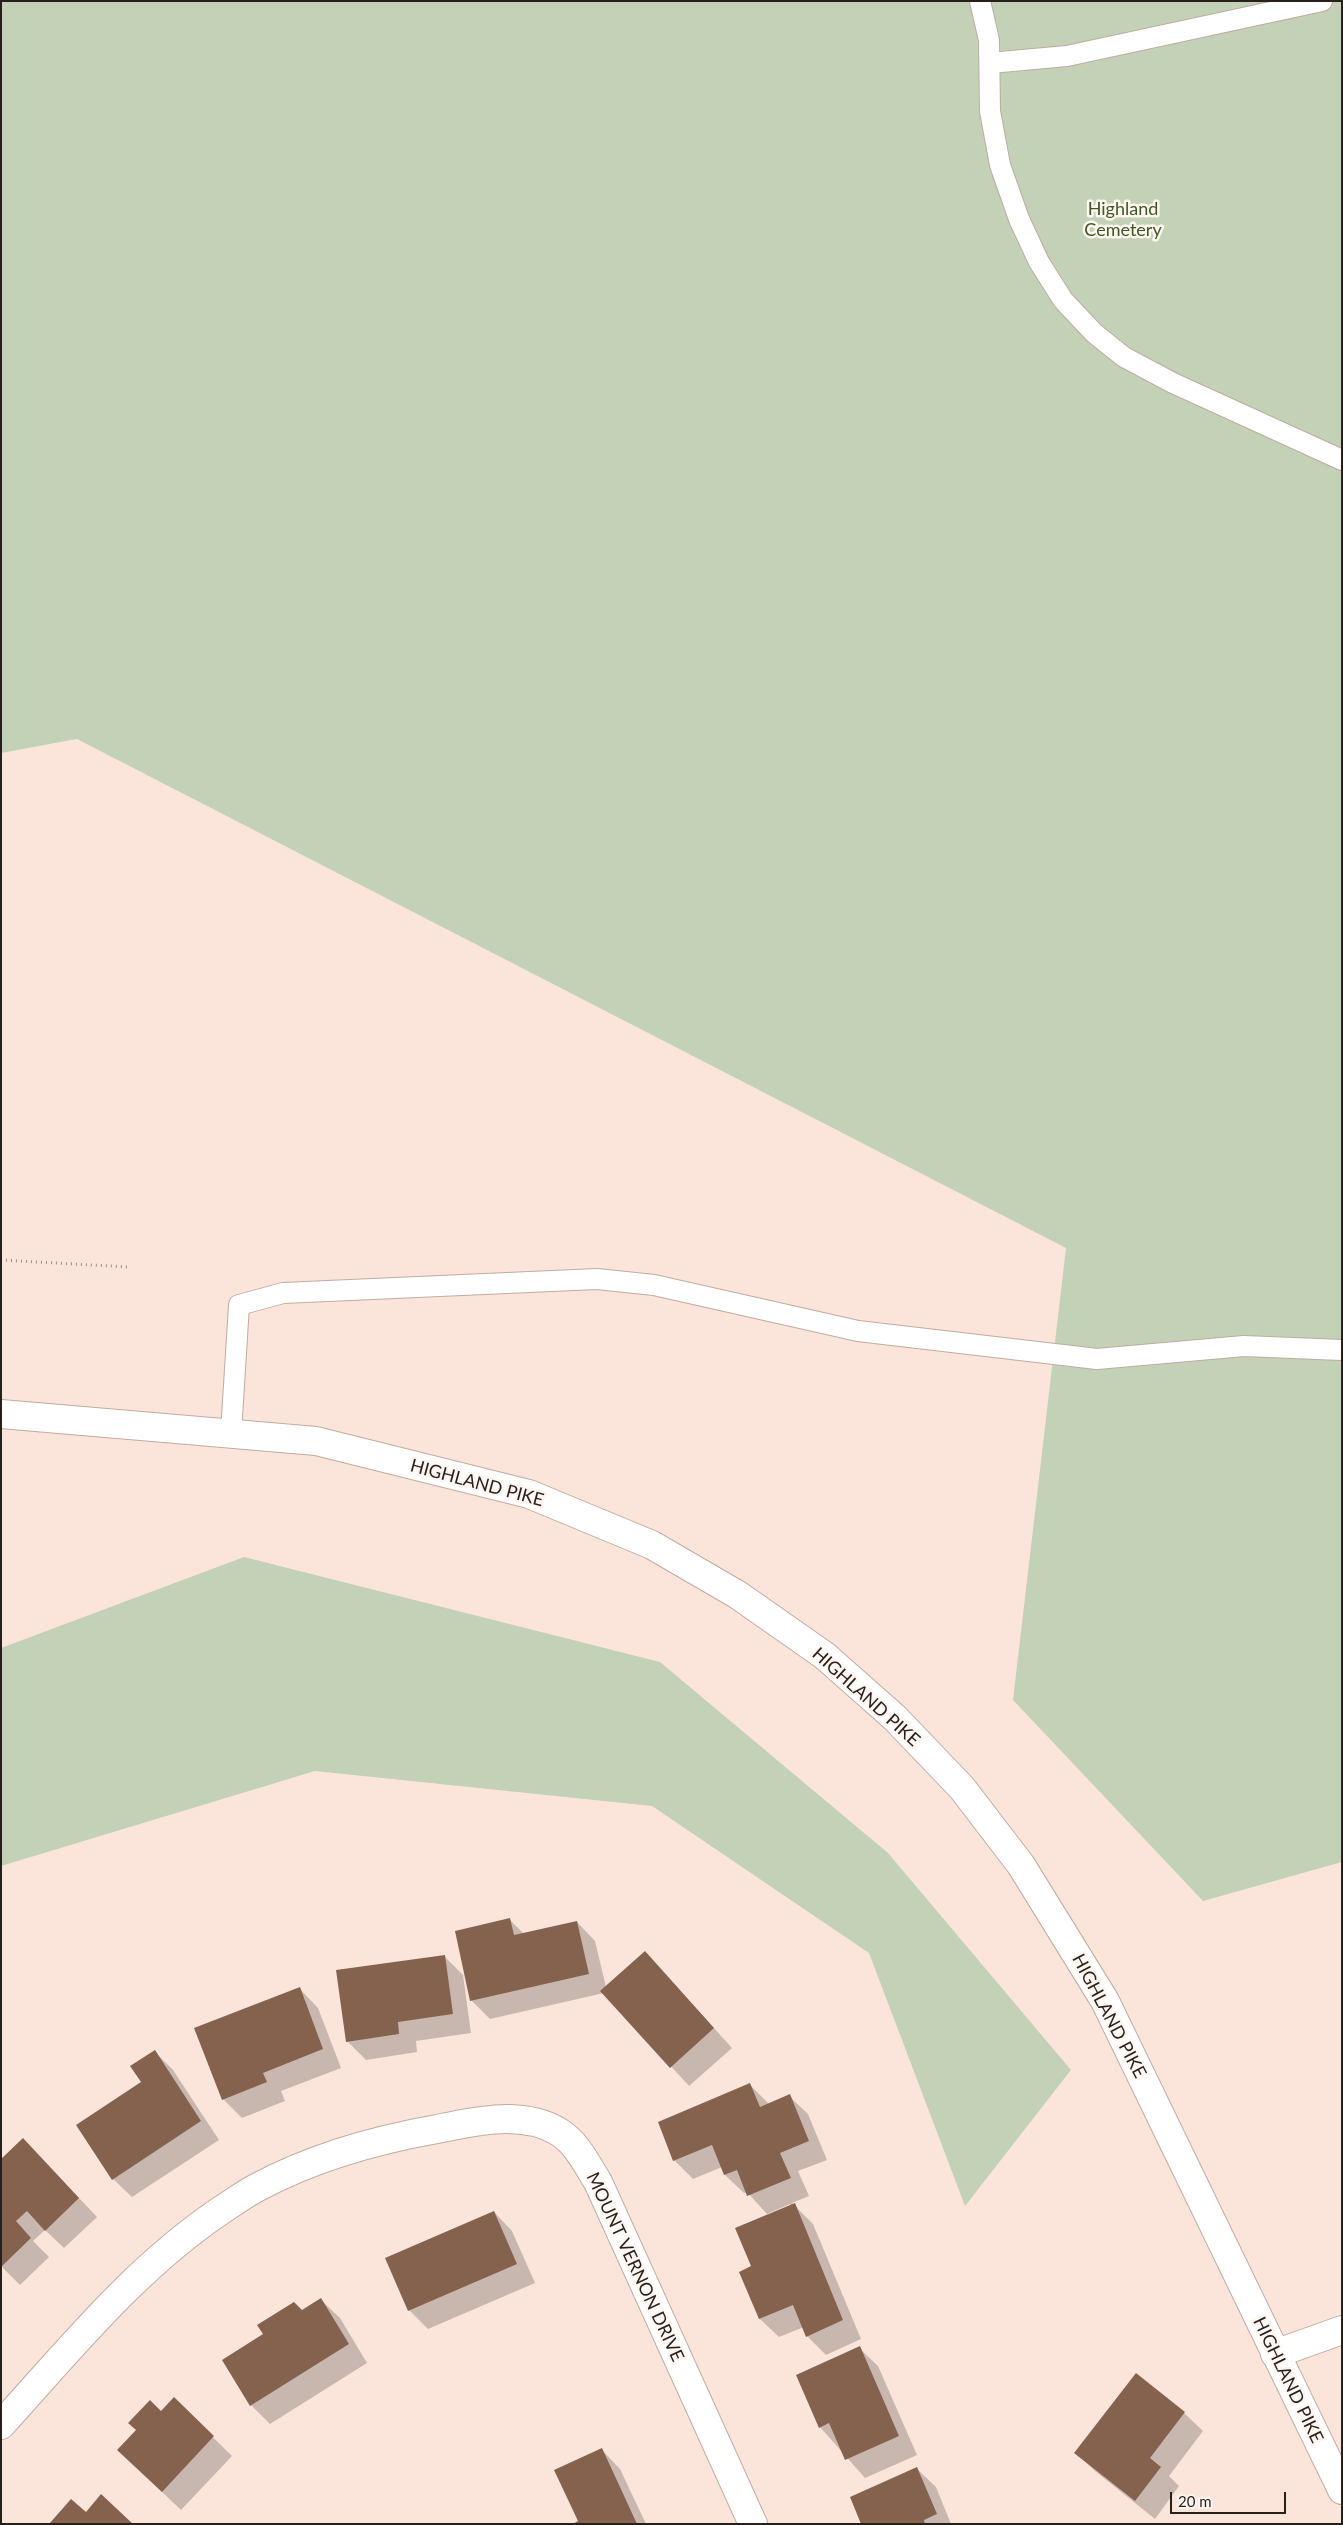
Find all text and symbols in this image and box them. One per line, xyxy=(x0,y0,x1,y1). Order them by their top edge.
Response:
park label: Highland Cemetery xyxy=(1084,198,1162,240)
street label: HIGHLAND PIKE xyxy=(408,1455,546,1511)
street label: HIGHLAND PIKE xyxy=(808,1643,924,1751)
street label: HIGHLAND PIKE xyxy=(1067,1950,1151,2082)
street label: MOUNT VERNON DRIVE xyxy=(582,2169,688,2365)
street label: HIGHLAND PIKE xyxy=(1248,2314,1328,2446)
scale bar xyxy=(1173,2482,1289,2514)
text: 20 m xyxy=(1178,2492,1212,2510)

